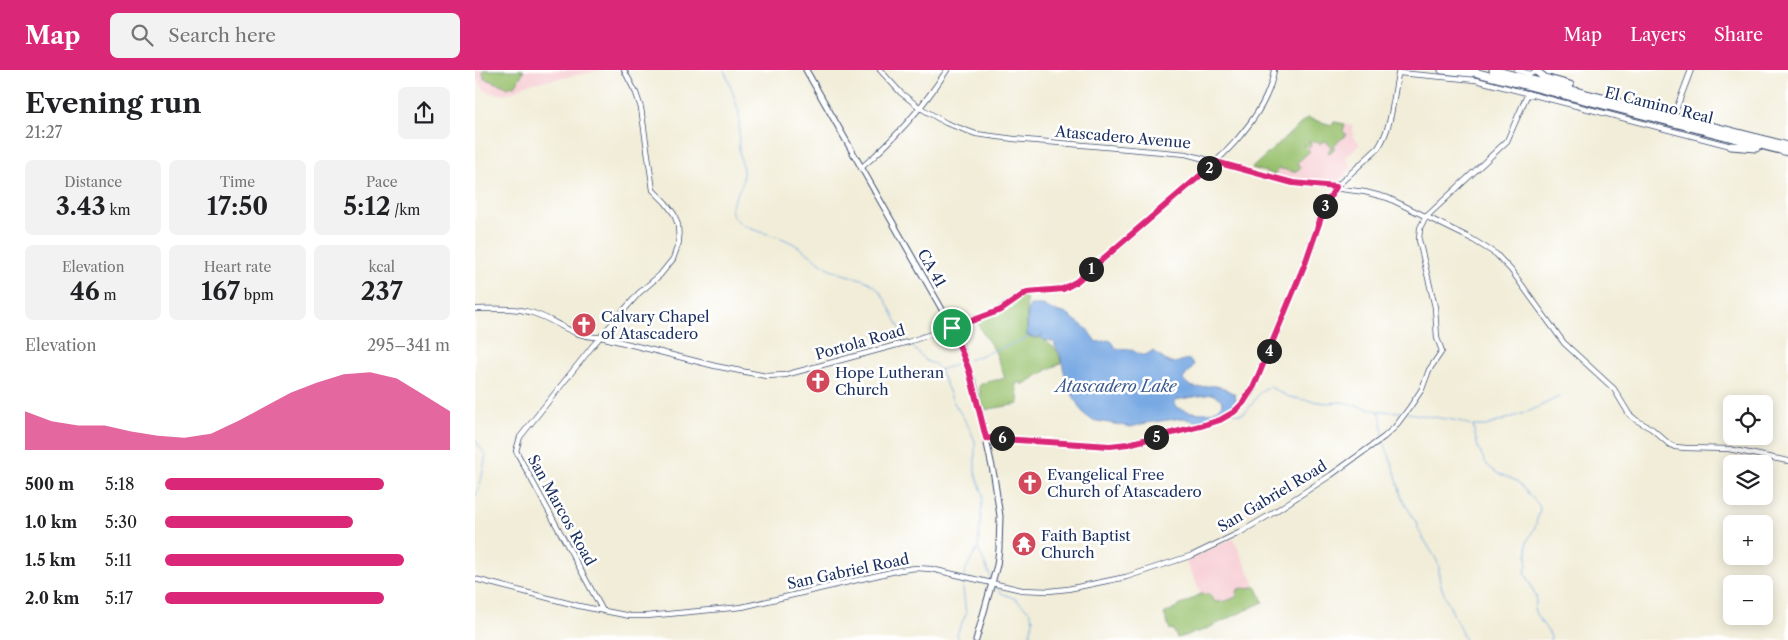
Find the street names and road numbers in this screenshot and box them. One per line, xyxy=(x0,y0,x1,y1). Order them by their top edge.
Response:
street label: El Camino Real xyxy=(1603,82,1716,128)
street label: Atascadero Avenue xyxy=(1053,122,1192,152)
street label: CA 41 xyxy=(913,245,951,291)
street label: Portola Road xyxy=(813,320,907,364)
street label: San Marcos Road xyxy=(524,451,600,569)
street label: San Gabriel Road xyxy=(1214,456,1330,536)
street label: San Gabriel Road xyxy=(785,549,911,593)

